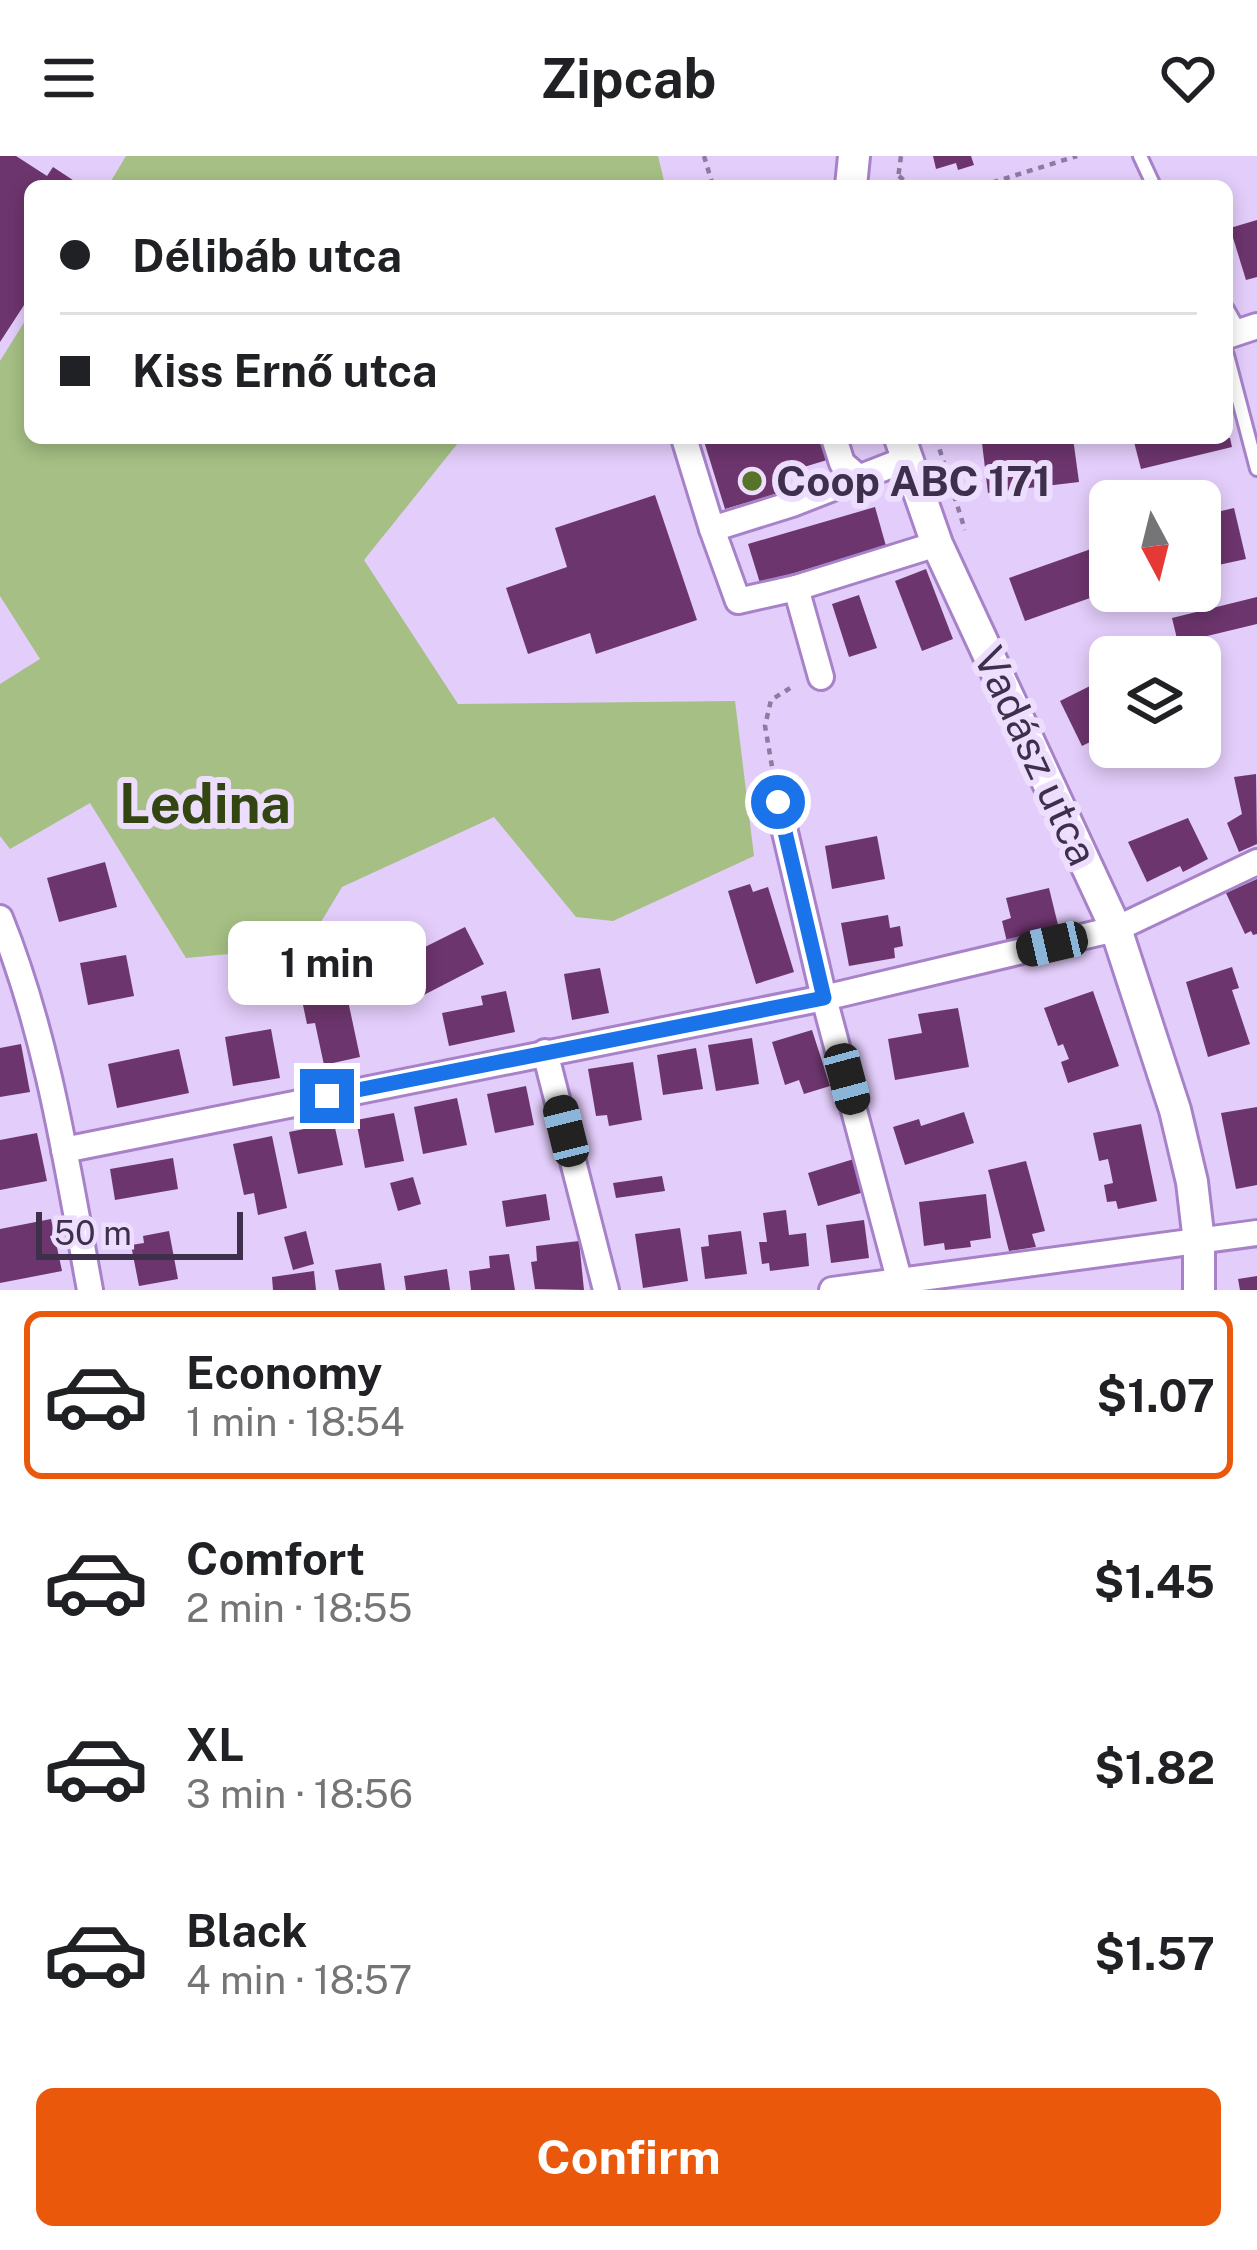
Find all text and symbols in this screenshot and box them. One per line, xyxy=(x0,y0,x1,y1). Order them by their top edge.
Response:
icon: menu xyxy=(36,45,102,111)
icon: heart xyxy=(1155,45,1221,111)
text: Zipcab xyxy=(541,47,716,110)
text: Délibáb utca xyxy=(132,229,402,282)
text: Kiss Ernő utca xyxy=(132,344,438,397)
place label: Coop ABC 171 xyxy=(776,456,1051,505)
marker: Coop ABC 171 xyxy=(739,468,765,494)
north arrow xyxy=(1089,480,1221,612)
map controls xyxy=(1089,480,1221,768)
button: layers xyxy=(1089,636,1221,768)
street label: Vadász utca xyxy=(965,639,1108,873)
district label: Ledina xyxy=(119,772,291,835)
route start xyxy=(751,775,805,829)
car xyxy=(1013,918,1091,970)
callout: 1 min xyxy=(228,922,426,1006)
text: 1 min xyxy=(280,940,374,986)
car xyxy=(820,1040,874,1118)
route end xyxy=(300,1069,354,1123)
car xyxy=(540,1092,592,1170)
scale bar xyxy=(36,1206,243,1259)
text: 50 m xyxy=(54,1214,132,1252)
icon: car xyxy=(42,1341,150,1449)
text: Economy xyxy=(186,1346,382,1399)
text: $1.07 xyxy=(1097,1369,1215,1422)
text: 1 min · 18:54 xyxy=(186,1399,405,1445)
icon: car xyxy=(42,1527,150,1635)
text: Comfort xyxy=(186,1532,365,1585)
text: $1.45 xyxy=(1094,1555,1215,1608)
text: 2 min · 18:55 xyxy=(186,1585,412,1631)
icon: car xyxy=(42,1713,150,1821)
text: XL xyxy=(186,1718,244,1771)
text: $1.82 xyxy=(1094,1741,1215,1794)
text: 3 min · 18:56 xyxy=(186,1771,413,1817)
icon: car xyxy=(42,1899,150,2007)
text: Black xyxy=(186,1904,307,1957)
text: $1.57 xyxy=(1094,1927,1215,1980)
text: 4 min · 18:57 xyxy=(186,1957,412,2003)
button: Confirm xyxy=(36,2088,1221,2226)

